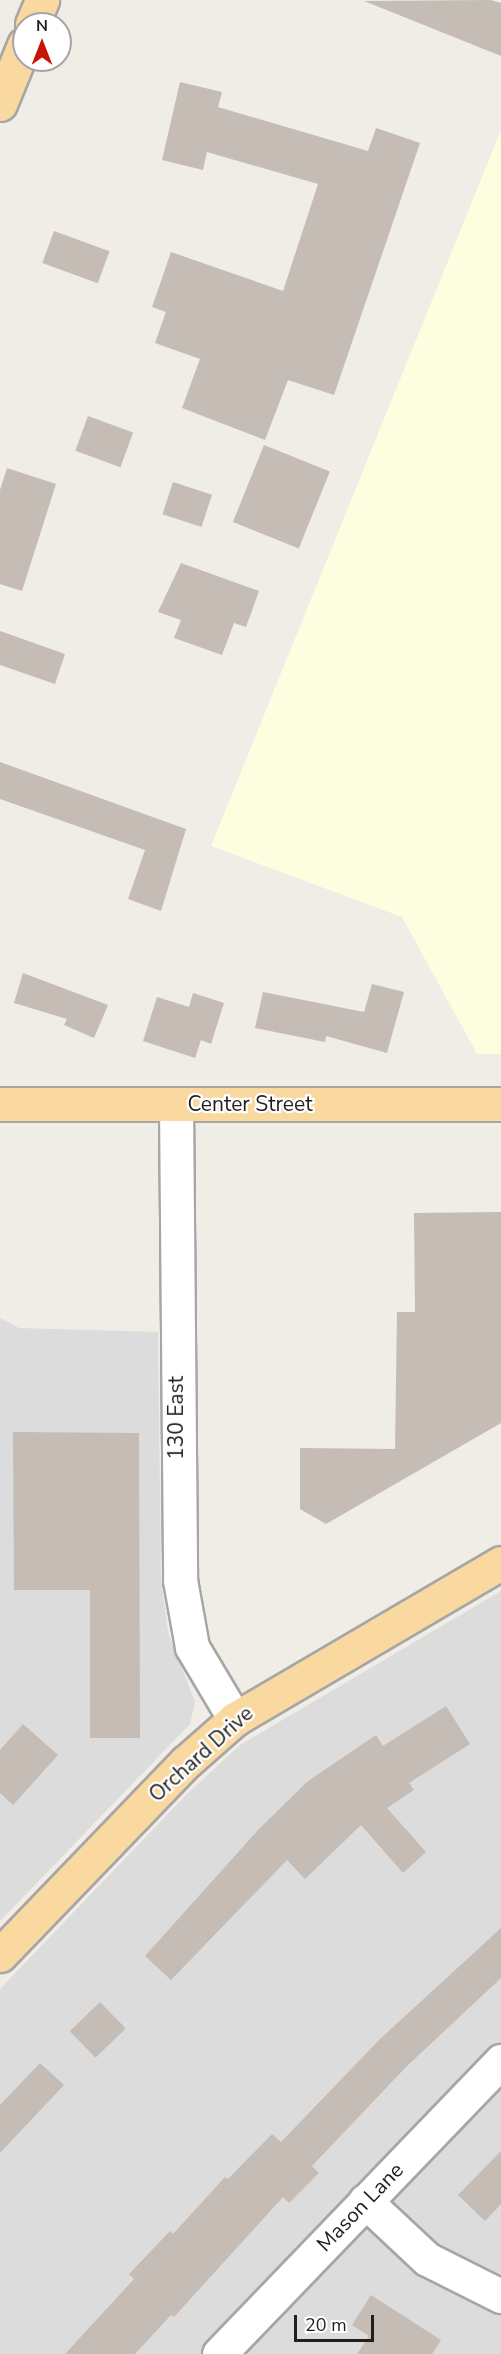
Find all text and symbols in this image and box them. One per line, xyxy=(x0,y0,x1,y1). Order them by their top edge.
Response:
north arrow xyxy=(12,12,72,72)
text: N xyxy=(36,15,48,37)
street label: Center Street xyxy=(187,1091,313,1117)
street label: 130 East xyxy=(163,1376,189,1460)
street label: Orchard Drive xyxy=(144,1701,258,1807)
street label: Mason Lane xyxy=(311,2157,409,2257)
scale bar xyxy=(297,2303,376,2341)
text: 20 m xyxy=(305,2313,347,2337)

